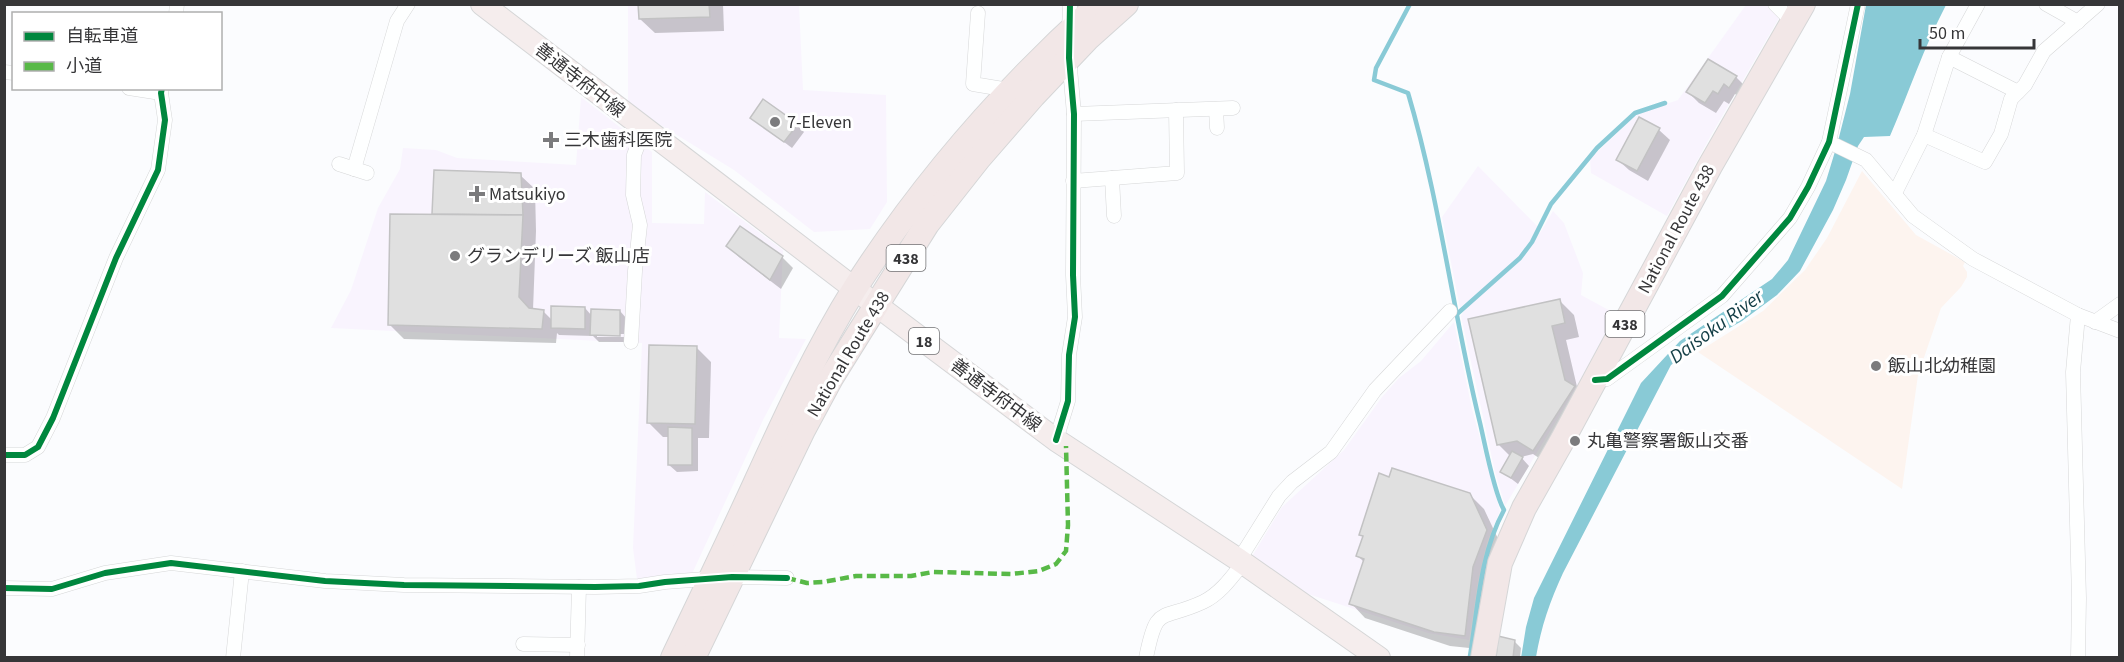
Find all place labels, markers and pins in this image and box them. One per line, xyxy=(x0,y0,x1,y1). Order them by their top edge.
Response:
place label: 7-Eleven xyxy=(787,110,852,135)
marker: 7-Eleven xyxy=(768,115,782,129)
place label: 三木歯科医院 xyxy=(564,128,672,153)
marker: 三木歯科医院 xyxy=(542,131,560,149)
place label: Matsukiyo xyxy=(489,182,566,207)
marker: Matsukiyo xyxy=(470,187,484,201)
place label: グランデリーズ 飯山店 xyxy=(467,244,650,269)
marker: グランデリーズ 飯山店 xyxy=(448,249,462,263)
place label: 飯山北幼稚園 xyxy=(1888,354,1996,379)
marker: 飯山北幼稚園 xyxy=(1869,359,1883,373)
place label: 丸亀警察署飯山交番 xyxy=(1587,429,1749,454)
marker: 丸亀警察署飯山交番 xyxy=(1568,434,1582,448)

